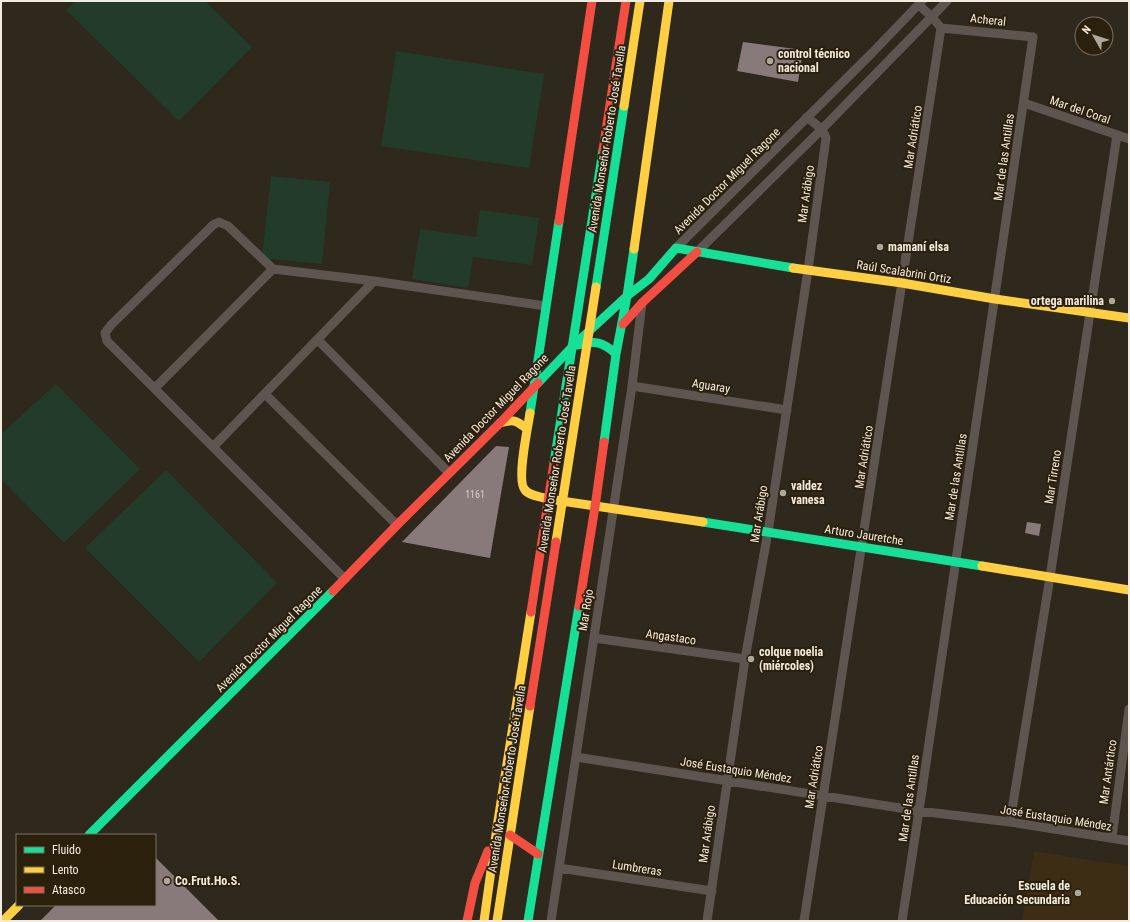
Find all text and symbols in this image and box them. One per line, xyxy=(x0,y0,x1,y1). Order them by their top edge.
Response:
street label: Acheral xyxy=(969,11,1007,29)
north arrow xyxy=(1074,16,1114,56)
text: N xyxy=(1079,23,1094,37)
street label: Avenida Monseñor Roberto José Tavella xyxy=(585,44,629,234)
place label: control técnico nacional xyxy=(778,47,850,75)
marker: control técnico nacional xyxy=(765,56,775,66)
street label: Mar del Coral xyxy=(1048,93,1112,127)
street label: Mar Adriático xyxy=(901,104,925,170)
street label: Mar de las Antillas xyxy=(991,112,1017,202)
street label: Avenida Doctor Miguel Ragone xyxy=(671,125,783,237)
street label: Mar Arábigo xyxy=(795,164,817,224)
place label: mamaní elsa xyxy=(888,240,949,254)
marker: mamaní elsa xyxy=(875,242,885,252)
street label: Raúl Scalabrini Ortiz xyxy=(856,258,952,286)
place label: ortega marilina xyxy=(1031,294,1104,308)
marker: ortega marilina xyxy=(1107,296,1117,306)
street label: Avenida Doctor Miguel Ragone xyxy=(441,351,552,465)
street label: Avenida Monseñor Roberto José Tavella xyxy=(535,364,579,554)
street label: Aguaray xyxy=(691,376,731,396)
street label: Mar Adriático xyxy=(852,424,876,490)
street label: Mar de las Antillas xyxy=(942,432,970,522)
street label: Mar Tirreno xyxy=(1042,449,1064,505)
place label: valdez vanesa xyxy=(791,479,825,507)
street label: Mar Arábigo xyxy=(748,484,770,544)
marker: valdez vanesa xyxy=(778,488,788,498)
house number: 1161 xyxy=(465,489,485,500)
street label: Arturo Jauretche xyxy=(824,522,905,548)
street label: Avenida Doctor Miguel Ragone xyxy=(213,583,325,695)
street label: Mar Rojo xyxy=(576,588,596,632)
street label: Angastaco xyxy=(645,627,697,647)
place label: colque noelia (miércoles) xyxy=(759,645,824,673)
marker: colque noelia (miércoles) xyxy=(746,654,756,664)
street label: Avenida Monseñor Roberto José Tavella xyxy=(485,684,529,874)
street label: Mar Antártico xyxy=(1097,739,1119,805)
street label: Mar Adriático xyxy=(802,744,826,810)
street label: Mar de las Antillas xyxy=(896,753,922,843)
street label: José Eustaquio Méndez xyxy=(679,754,793,786)
street label: José Eustaquio Méndez xyxy=(999,802,1113,834)
street label: Mar Arábigo xyxy=(696,804,718,864)
legend xyxy=(16,834,156,906)
text: Fluido xyxy=(52,843,81,857)
street label: Lumbreras xyxy=(611,857,663,879)
text: Lento xyxy=(52,863,79,877)
place label: Co.Frut.Ho.S. xyxy=(175,874,241,888)
marker: Co.Frut.Ho.S. xyxy=(162,876,172,886)
place label: Escuela de Educación Secundaria xyxy=(964,879,1070,907)
text: Atasco xyxy=(52,883,85,897)
marker: Escuela de Educación Secundaria xyxy=(1073,888,1083,898)

